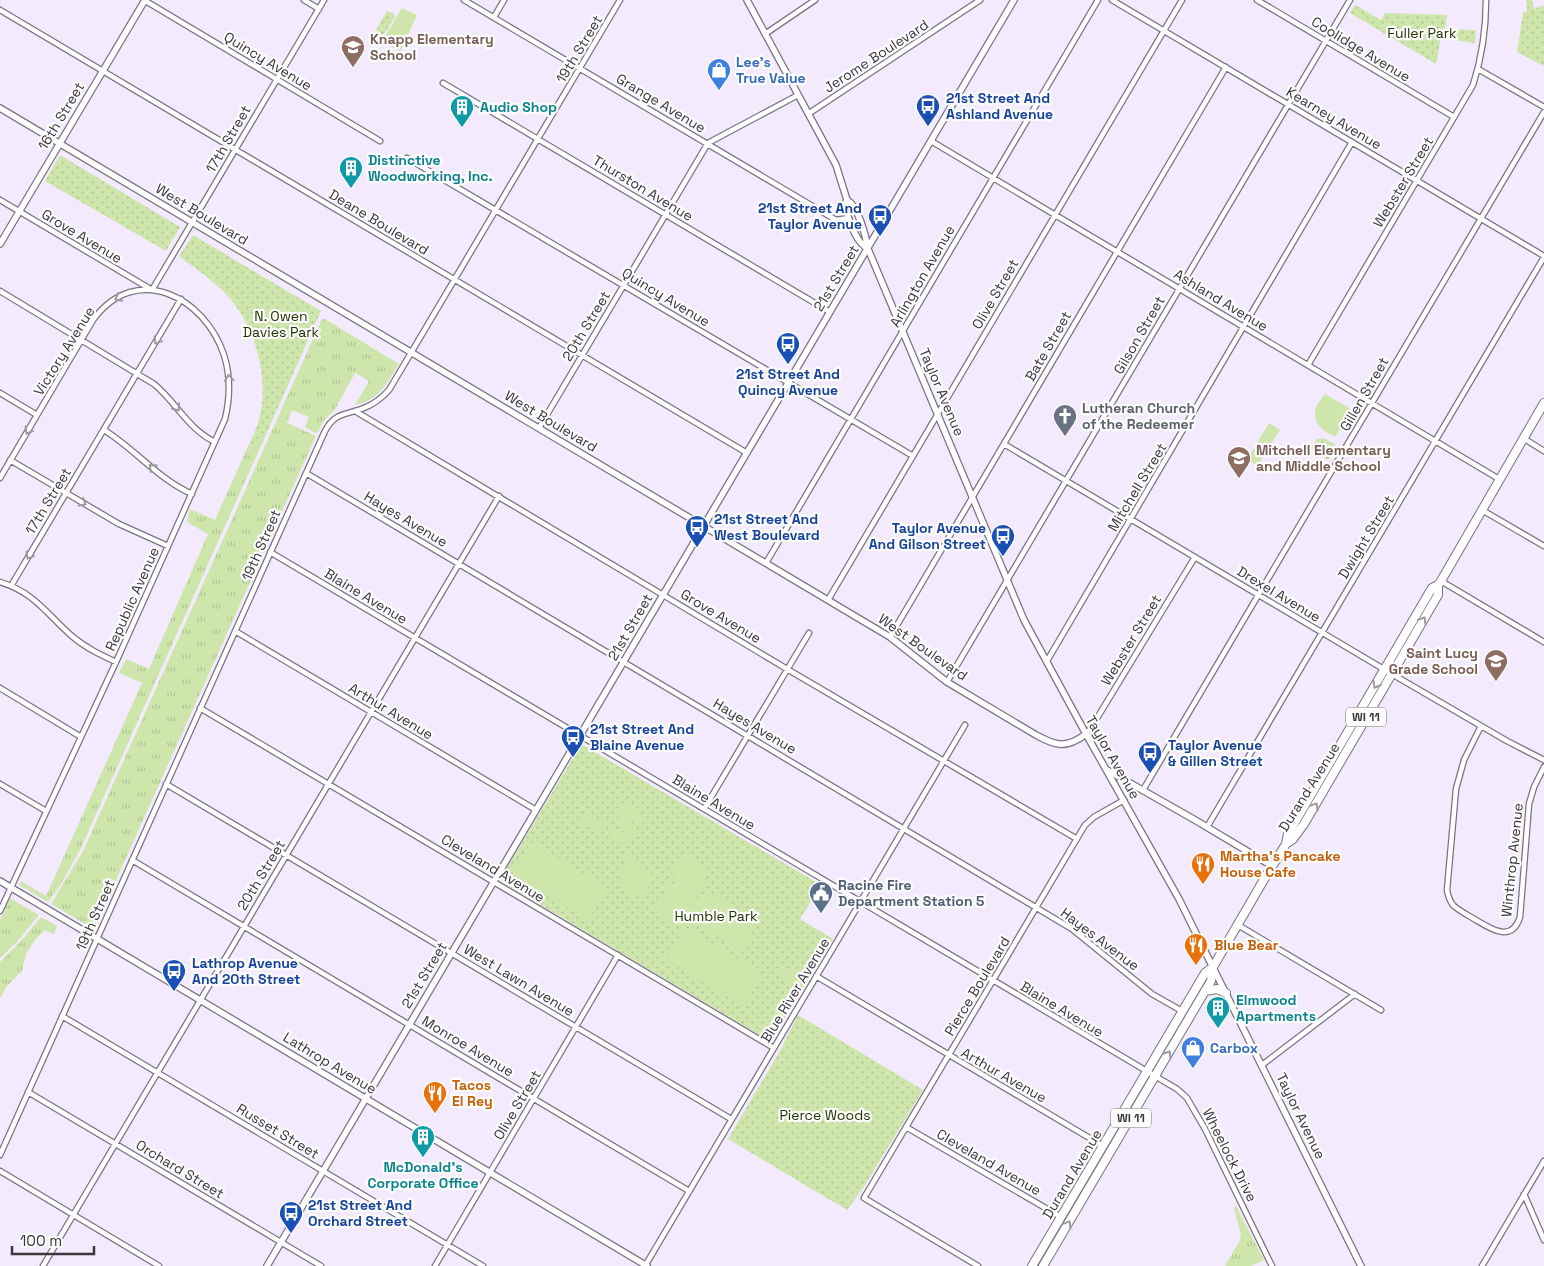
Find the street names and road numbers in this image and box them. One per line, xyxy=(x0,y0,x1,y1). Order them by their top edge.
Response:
street label: 19th Street xyxy=(552,12,606,86)
street label: Coolidge Avenue xyxy=(1308,12,1414,86)
street label: Jerome Boulevard xyxy=(820,15,932,97)
street label: Quincy Avenue xyxy=(221,28,315,94)
street label: Grange Avenue xyxy=(613,69,709,137)
street label: 16th Street xyxy=(34,79,88,153)
street label: Kearney Avenue xyxy=(1283,82,1385,154)
street label: 17th Street xyxy=(201,102,255,176)
street label: Webster Street xyxy=(1369,133,1437,231)
street label: Thurston Avenue xyxy=(590,151,696,225)
street label: West Boulevard xyxy=(152,179,252,249)
street label: Deane Boulevard xyxy=(326,185,432,259)
street label: Grove Avenue xyxy=(38,205,126,267)
street label: Arlington Avenue xyxy=(886,222,958,330)
street label: 21st Street xyxy=(809,242,863,314)
street label: Olive Street xyxy=(968,256,1022,332)
street label: Quincy Avenue xyxy=(619,264,713,330)
street label: Ashland Avenue xyxy=(1171,265,1271,335)
street label: 20th Street xyxy=(558,288,614,364)
street label: Gilson Street xyxy=(1109,293,1169,377)
street label: Victory Avenue xyxy=(29,303,99,399)
street label: Bate Street xyxy=(1021,308,1075,384)
street label: Taylor Avenue xyxy=(915,345,969,439)
street label: Gillen Street xyxy=(1336,354,1392,434)
street label: West Boulevard xyxy=(501,386,601,456)
street label: Mitchell Street xyxy=(1103,439,1171,535)
street label: 17th Street xyxy=(21,464,75,538)
street label: Hayes Avenue xyxy=(361,487,451,551)
street label: Dwight Street xyxy=(1334,492,1398,582)
street label: 19th Street xyxy=(237,507,285,583)
street label: Republic Avenue xyxy=(101,544,163,654)
street label: Drexel Avenue xyxy=(1234,562,1324,626)
street label: Blaine Avenue xyxy=(321,564,411,628)
street label: Grove Avenue xyxy=(677,585,765,647)
street label: 21st Street xyxy=(604,590,656,664)
street label: Webster Street xyxy=(1097,591,1165,689)
street label: West Boulevard xyxy=(875,610,971,684)
street label: Arthur Avenue xyxy=(345,679,437,743)
street label: Hayes Avenue xyxy=(710,694,800,758)
road number: WI 11 xyxy=(1346,708,1386,726)
street label: Taylor Avenue xyxy=(1082,712,1144,802)
street label: Durand Avenue xyxy=(1274,739,1344,835)
street label: Blaine Avenue xyxy=(669,770,759,834)
street label: Winthrop Avenue xyxy=(1497,802,1527,918)
street label: Cleveland Avenue xyxy=(438,830,548,906)
street label: 20th Street xyxy=(233,837,289,913)
street label: 19th Street xyxy=(71,877,119,953)
street label: Hayes Avenue xyxy=(1057,903,1143,975)
street label: Pierce Boulevard xyxy=(940,933,1014,1039)
street label: Blue River Avenue xyxy=(757,934,833,1046)
street label: 21st Street xyxy=(397,939,451,1011)
street label: West Lawn Avenue xyxy=(460,940,578,1020)
street label: Blaine Avenue xyxy=(1017,977,1107,1041)
street label: Monroe Avenue xyxy=(419,1011,517,1081)
street label: Lathrop Avenue xyxy=(280,1028,380,1098)
street label: Arthur Avenue xyxy=(958,1043,1050,1107)
street label: Olive Street xyxy=(489,1067,545,1143)
street label: Taylor Avenue xyxy=(1272,1070,1330,1162)
street label: Russet Street xyxy=(234,1099,322,1163)
street label: Wheelock Drive xyxy=(1199,1105,1261,1205)
road number: WI 11 xyxy=(1111,1108,1151,1128)
street label: Cleveland Avenue xyxy=(933,1125,1045,1199)
street label: Durand Avenue xyxy=(1038,1126,1106,1222)
street label: Orchard Street xyxy=(133,1136,227,1202)

